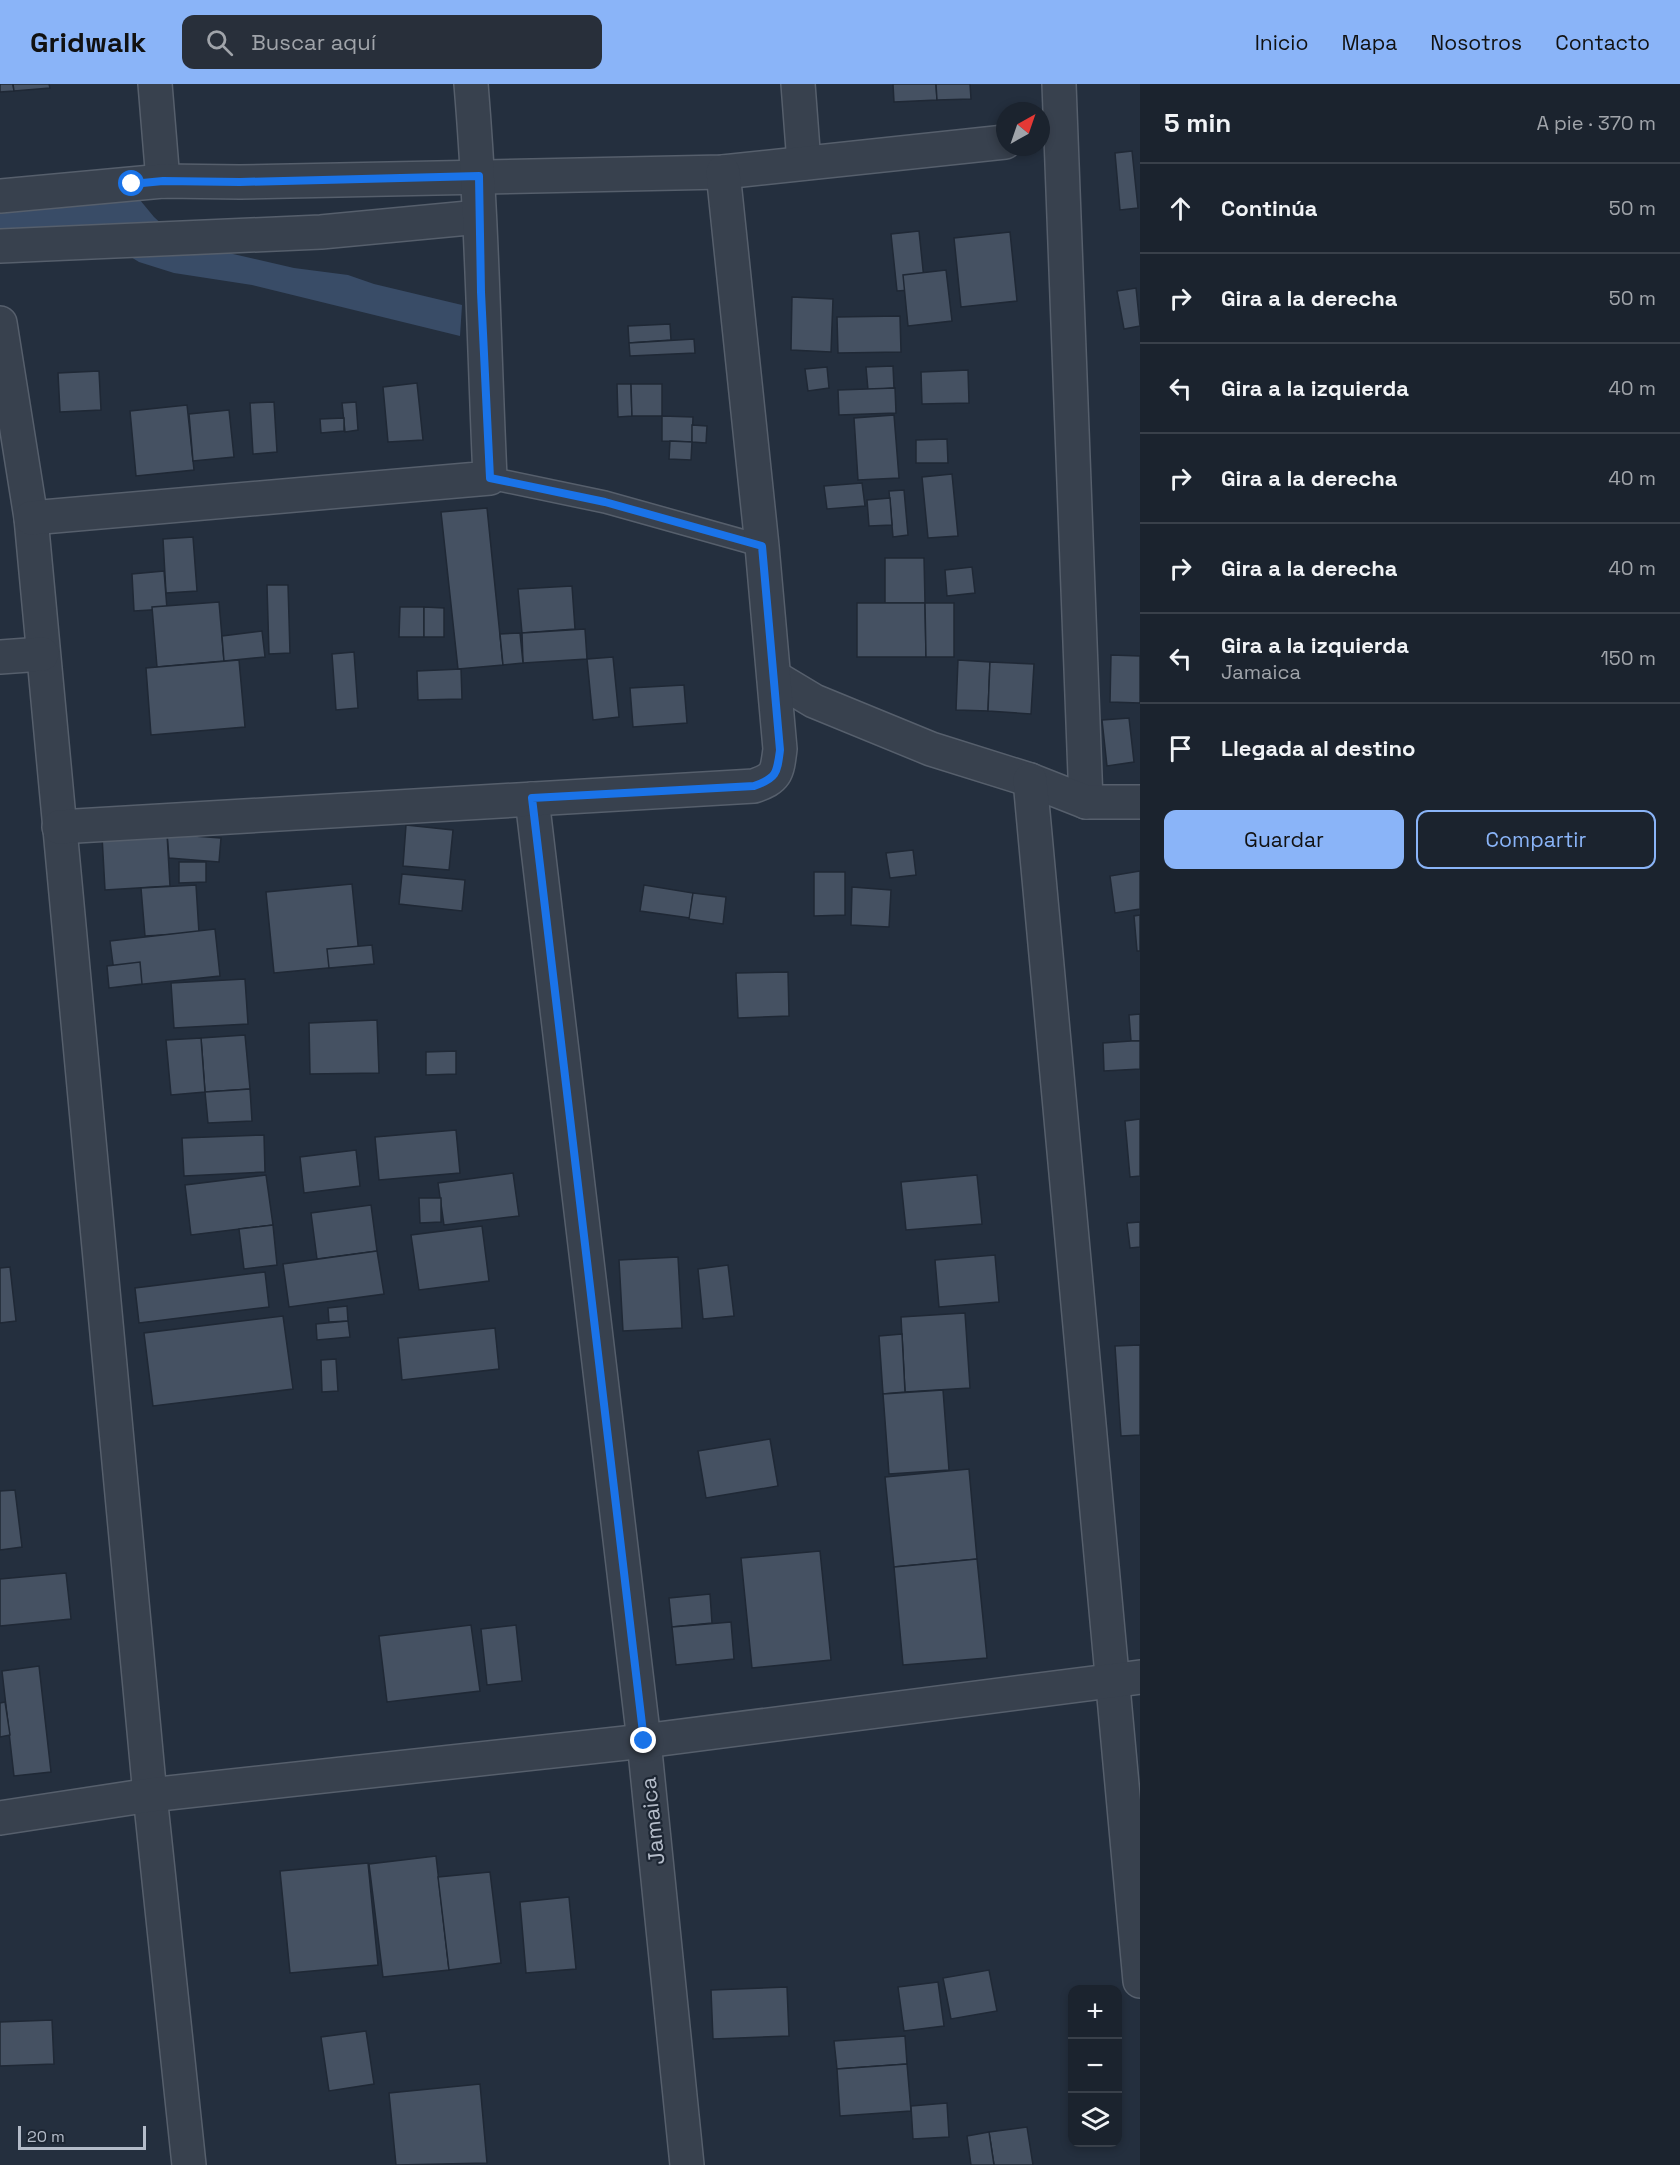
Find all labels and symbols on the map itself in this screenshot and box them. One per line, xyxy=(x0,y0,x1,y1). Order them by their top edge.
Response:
north arrow xyxy=(996,102,1050,156)
route start xyxy=(118,170,144,196)
route end xyxy=(630,1727,656,1753)
street label: Jamaica xyxy=(633,1775,671,1866)
scale bar xyxy=(18,2123,146,2150)

